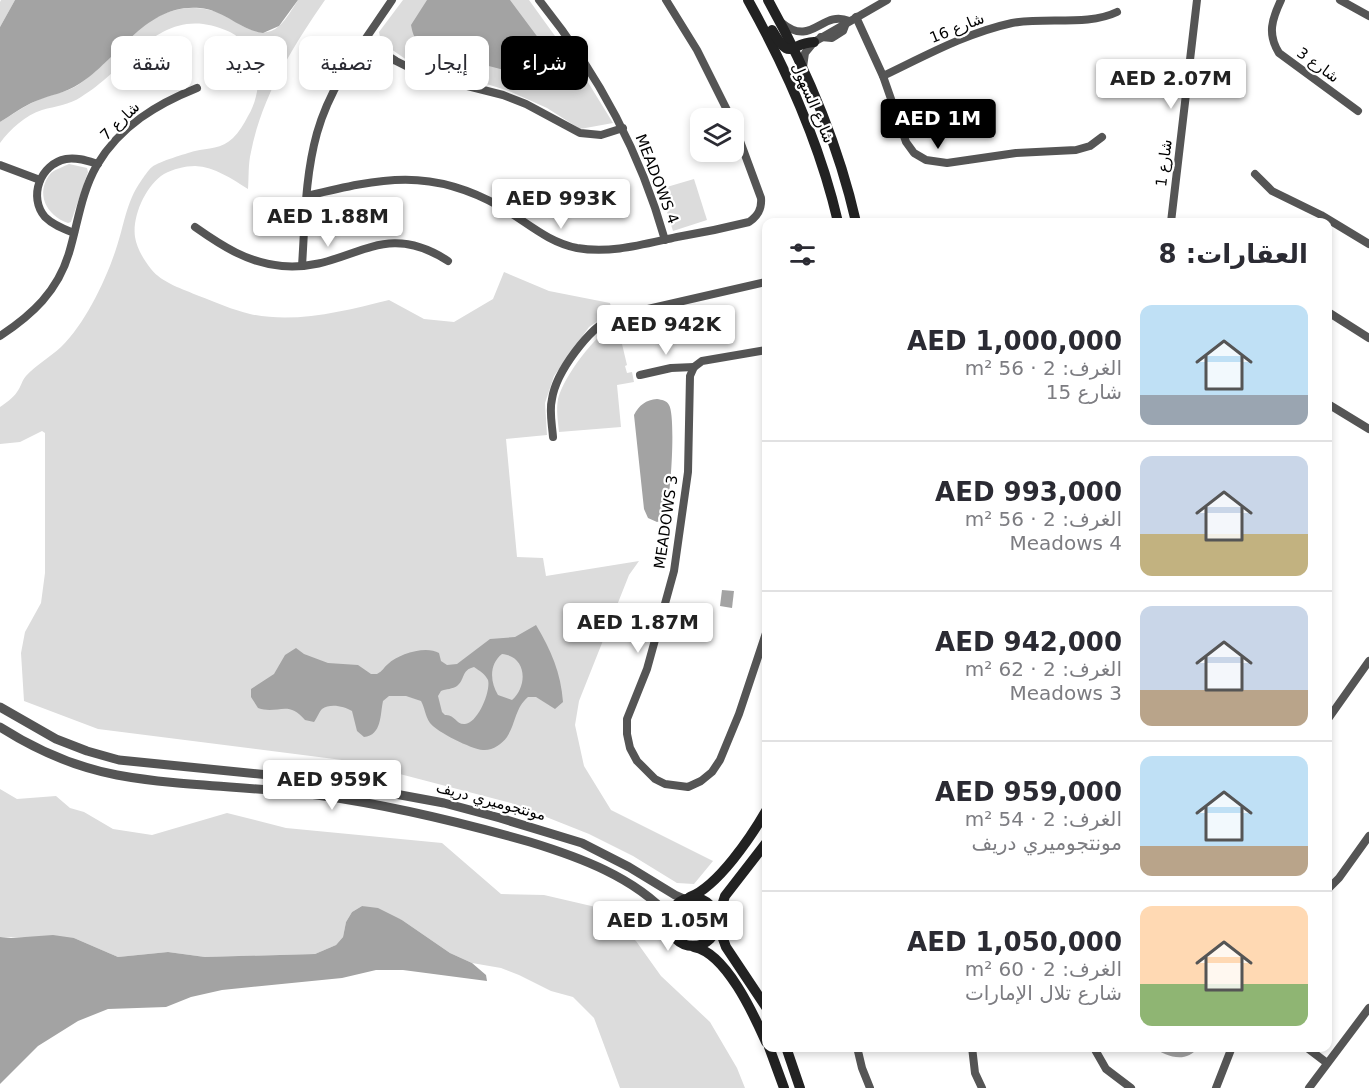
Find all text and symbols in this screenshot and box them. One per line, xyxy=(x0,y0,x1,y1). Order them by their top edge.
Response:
street label: شارع 16 xyxy=(927,9,987,47)
chip: شقة xyxy=(111,36,192,90)
chip: جديد xyxy=(204,36,287,90)
chip: تصفية xyxy=(299,36,393,90)
chip: إيجار xyxy=(405,36,489,90)
chip: شراء xyxy=(501,36,588,90)
street label: شارع 3 xyxy=(1293,44,1343,86)
pin: AED 2.07M xyxy=(1102,59,1240,110)
street label: شارع السهول xyxy=(788,60,838,146)
text: AED 2.07M xyxy=(1110,66,1232,90)
street label: شارع 7 xyxy=(97,98,143,144)
pin: AED 1M xyxy=(889,99,987,150)
text: AED 1M xyxy=(895,106,981,130)
map controls xyxy=(690,108,744,162)
button: layers xyxy=(690,108,744,162)
street label: MEADOWS 4 xyxy=(632,132,682,226)
street label: شارع 1 xyxy=(1152,138,1176,188)
pin: AED 993K xyxy=(499,179,623,230)
text: AED 993K xyxy=(506,186,616,210)
pin: AED 1.88M xyxy=(259,197,397,248)
text: AED 1.88M xyxy=(267,204,389,228)
icon: filters xyxy=(786,238,819,271)
text: العقارات: 8 xyxy=(1159,239,1308,269)
pin: AED 942K xyxy=(604,305,728,356)
text: AED 942K xyxy=(611,312,721,336)
text: AED 1,000,000 xyxy=(907,326,1122,356)
icon: home xyxy=(1188,329,1260,401)
text: الغرف: 2 · 56 m² xyxy=(965,356,1122,380)
text: شارع 15 xyxy=(1046,380,1122,404)
street label: MEADOWS 3 xyxy=(650,474,682,570)
text: AED 993,000 xyxy=(935,477,1122,507)
icon: home xyxy=(1188,480,1260,552)
text: الغرف: 2 · 56 m² xyxy=(965,507,1122,531)
text: Meadows 4 xyxy=(1009,531,1122,555)
pin: AED 1.87M xyxy=(569,603,707,654)
text: AED 1.87M xyxy=(577,610,699,634)
text: AED 942,000 xyxy=(935,627,1122,657)
icon: home xyxy=(1188,630,1260,702)
text: الغرف: 2 · 62 m² xyxy=(965,657,1122,681)
text: Meadows 3 xyxy=(1009,681,1122,705)
pin: AED 959K xyxy=(270,760,394,811)
text: AED 959K xyxy=(277,767,387,791)
text: AED 959,000 xyxy=(935,777,1122,807)
street label: مونتجوميري دريف xyxy=(434,778,548,825)
icon: home xyxy=(1188,780,1260,852)
text: الغرف: 2 · 54 m² xyxy=(965,807,1122,831)
text: مونتجوميري دريف xyxy=(971,831,1122,855)
pin: AED 1.05M xyxy=(599,901,737,952)
text: AED 1.05M xyxy=(607,908,729,932)
text: AED 1,050,000 xyxy=(907,927,1122,957)
icon: home xyxy=(1188,930,1260,1002)
text: الغرف: 2 · 60 m² xyxy=(965,957,1122,981)
text: شارع تلال الإمارات xyxy=(965,981,1122,1005)

